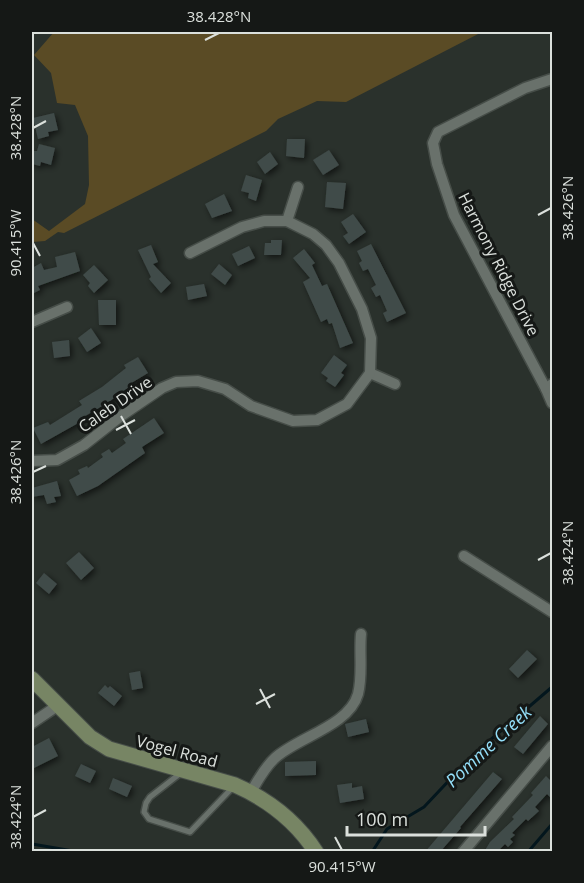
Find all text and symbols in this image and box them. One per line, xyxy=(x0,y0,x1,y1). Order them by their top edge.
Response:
text: 38.428°N xyxy=(187,6,251,26)
text: 38.428°N xyxy=(5,96,25,160)
text: 38.426°N xyxy=(557,176,577,240)
street label: Harmony Ridge Drive xyxy=(453,188,545,340)
text: 90.415°W xyxy=(5,209,25,277)
street label: Caleb Drive xyxy=(74,371,156,437)
text: 38.426°N xyxy=(5,440,25,504)
text: 38.424°N xyxy=(557,521,577,585)
water label: Pomme Creek xyxy=(440,699,537,792)
street label: Vogel Road xyxy=(134,730,220,772)
text: 38.424°N xyxy=(5,785,25,849)
scale bar xyxy=(347,799,485,837)
text: 100 m xyxy=(356,807,408,831)
text: 90.415°W xyxy=(308,856,376,876)

